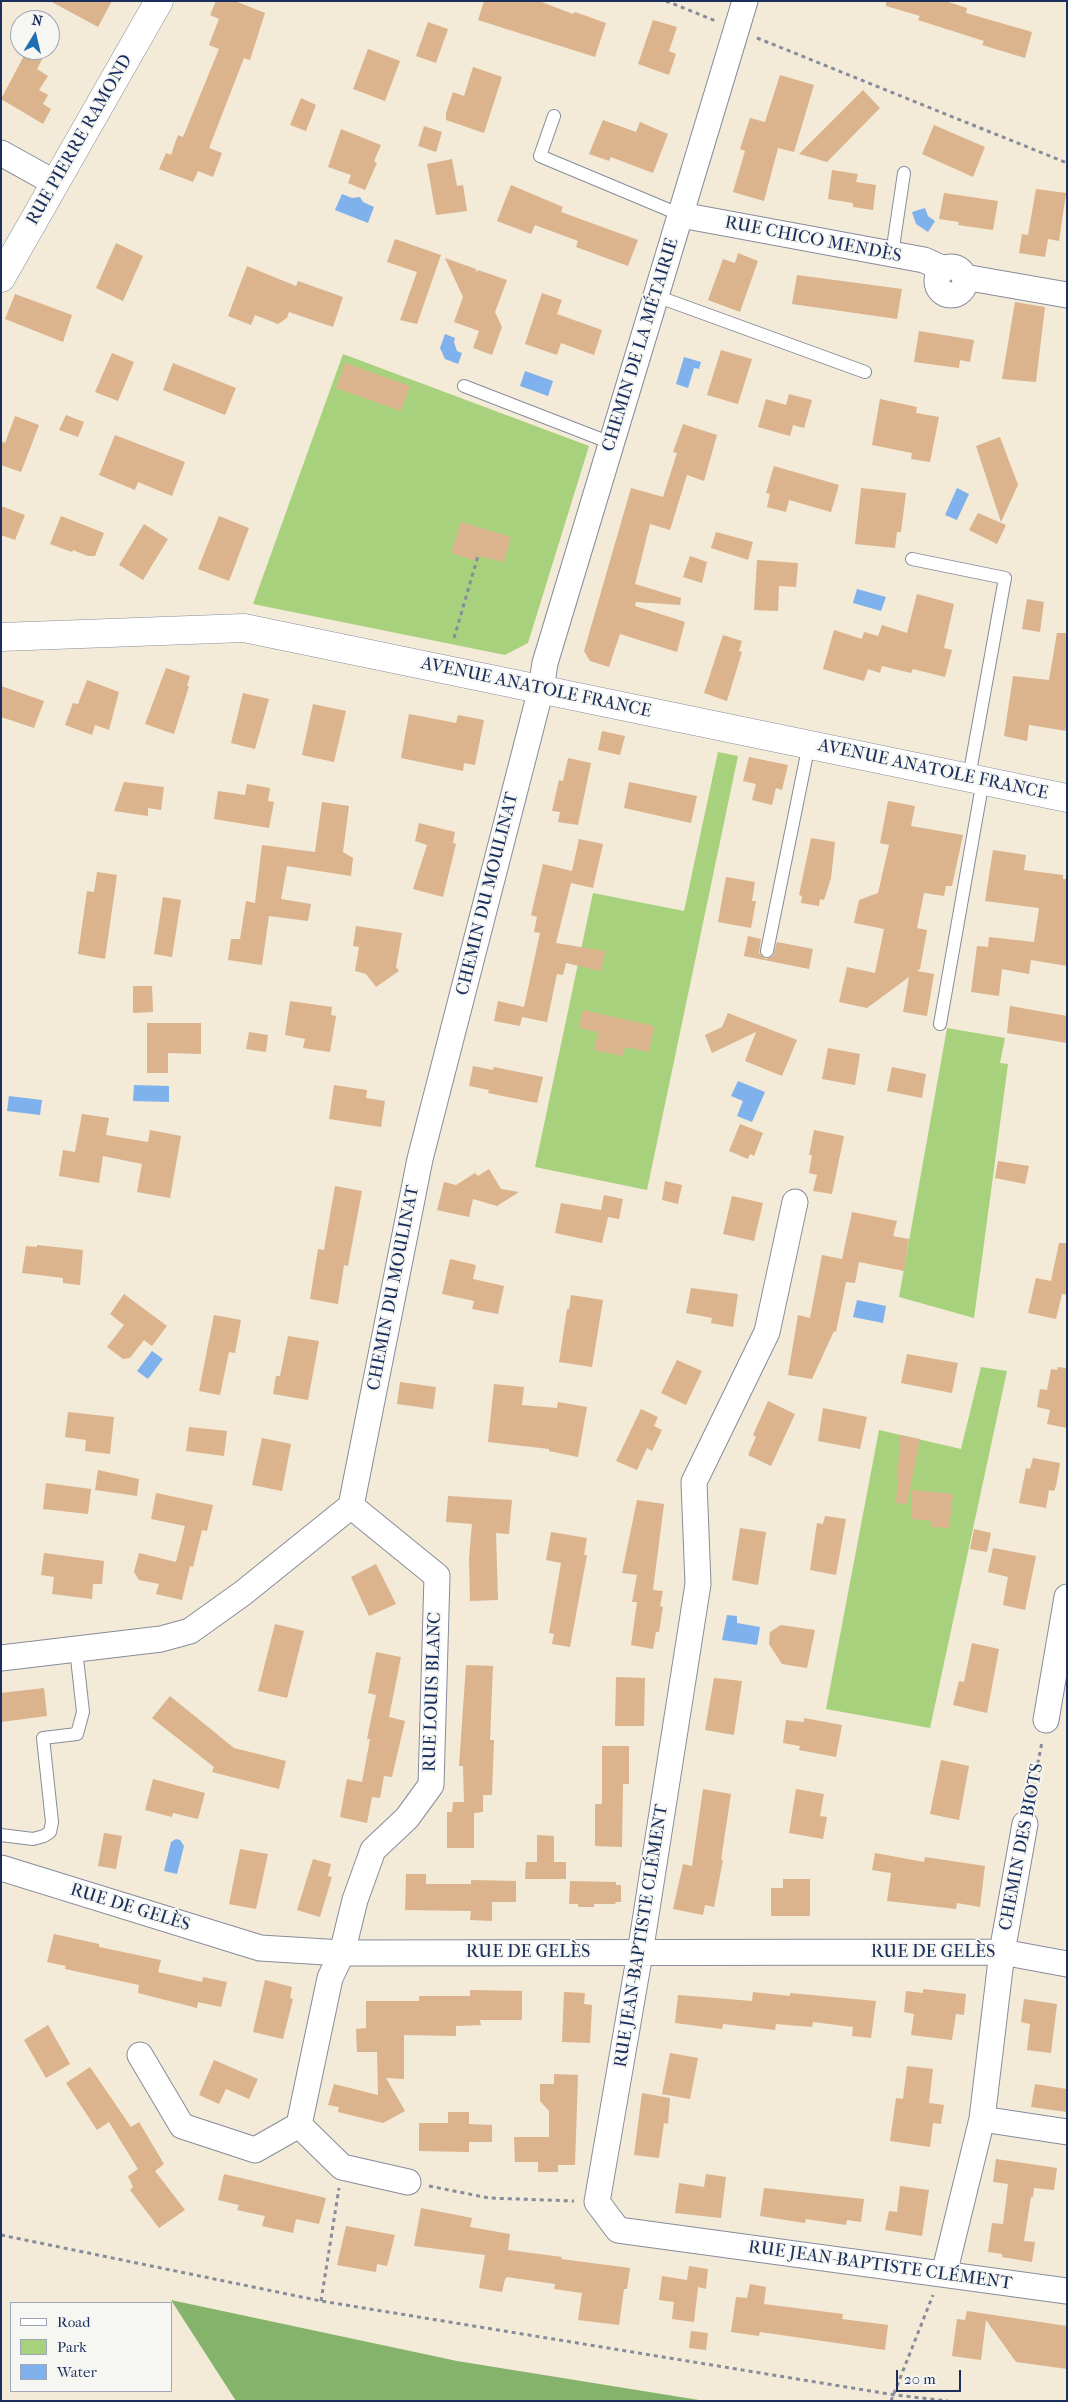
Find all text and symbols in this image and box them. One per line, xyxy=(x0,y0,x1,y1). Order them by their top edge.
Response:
north arrow xyxy=(10,10,60,60)
text: N xyxy=(31,11,44,30)
street label: RUE PIERRE RAMOND xyxy=(22,51,138,229)
street label: RUE CHICO MENDÈS xyxy=(723,212,903,268)
street label: CHEMIN DE LA MÉTAIRIE xyxy=(598,236,684,454)
street label: AVENUE ANATOLE FRANCE xyxy=(419,653,653,723)
street label: AVENUE ANATOLE FRANCE xyxy=(816,735,1050,805)
street label: CHEMIN DU MOULINAT xyxy=(452,790,524,998)
street label: CHEMIN DU MOULINAT xyxy=(363,1184,425,1392)
street label: RUE LOUIS BLANC xyxy=(419,1612,447,1772)
street label: CHEMIN DES BIOTS xyxy=(995,1761,1049,1933)
street label: RUE JEAN-BAPTISTE CLÉMENT xyxy=(611,1803,673,2069)
street label: RUE DE GELÈS xyxy=(67,1879,193,1937)
street label: RUE DE GELÈS xyxy=(466,1942,590,1964)
street label: RUE DE GELÈS xyxy=(871,1942,995,1964)
street label: RUE JEAN-BAPTISTE CLÉMENT xyxy=(747,2237,1013,2295)
legend xyxy=(10,2302,172,2392)
text: Road xyxy=(57,2313,90,2331)
text: Park xyxy=(57,2338,87,2356)
scale bar xyxy=(898,2360,963,2392)
text: Water xyxy=(57,2363,97,2381)
text: 20 m xyxy=(904,2370,936,2388)

